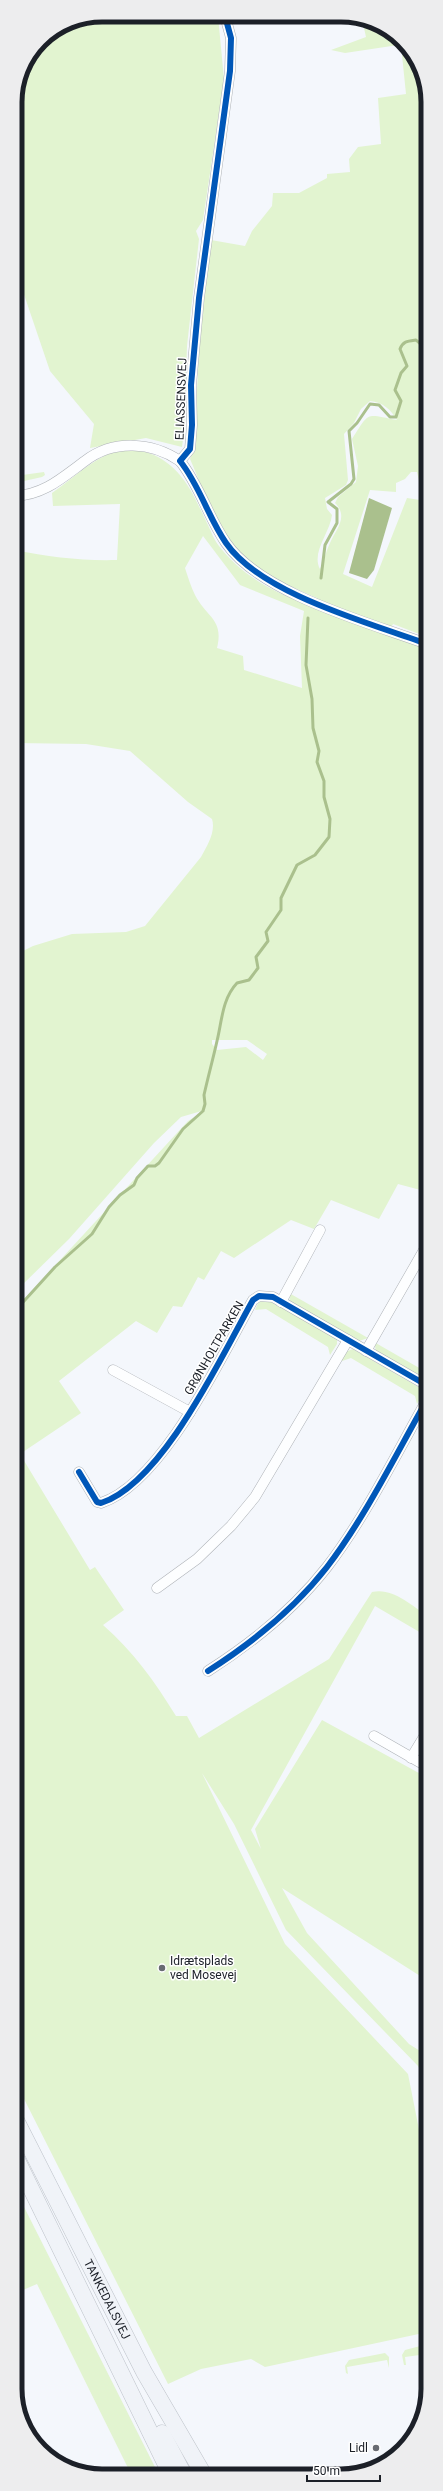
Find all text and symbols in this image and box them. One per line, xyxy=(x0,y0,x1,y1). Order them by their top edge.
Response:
street label: ELIASSENSVEJ xyxy=(173,358,189,440)
street label: GRØNHOLTPARKEN xyxy=(181,1299,247,1397)
place label: Idrætsplads ved Mosevej xyxy=(170,1954,237,1982)
marker: Idrætsplads ved Mosevej xyxy=(157,1963,167,1973)
street label: TANKEDALSVEJ xyxy=(81,2257,133,2341)
place label: Lidl xyxy=(349,2441,368,2455)
marker: Lidl xyxy=(371,2443,381,2453)
scale bar xyxy=(307,2457,380,2483)
text: 50 m xyxy=(313,2464,340,2478)

